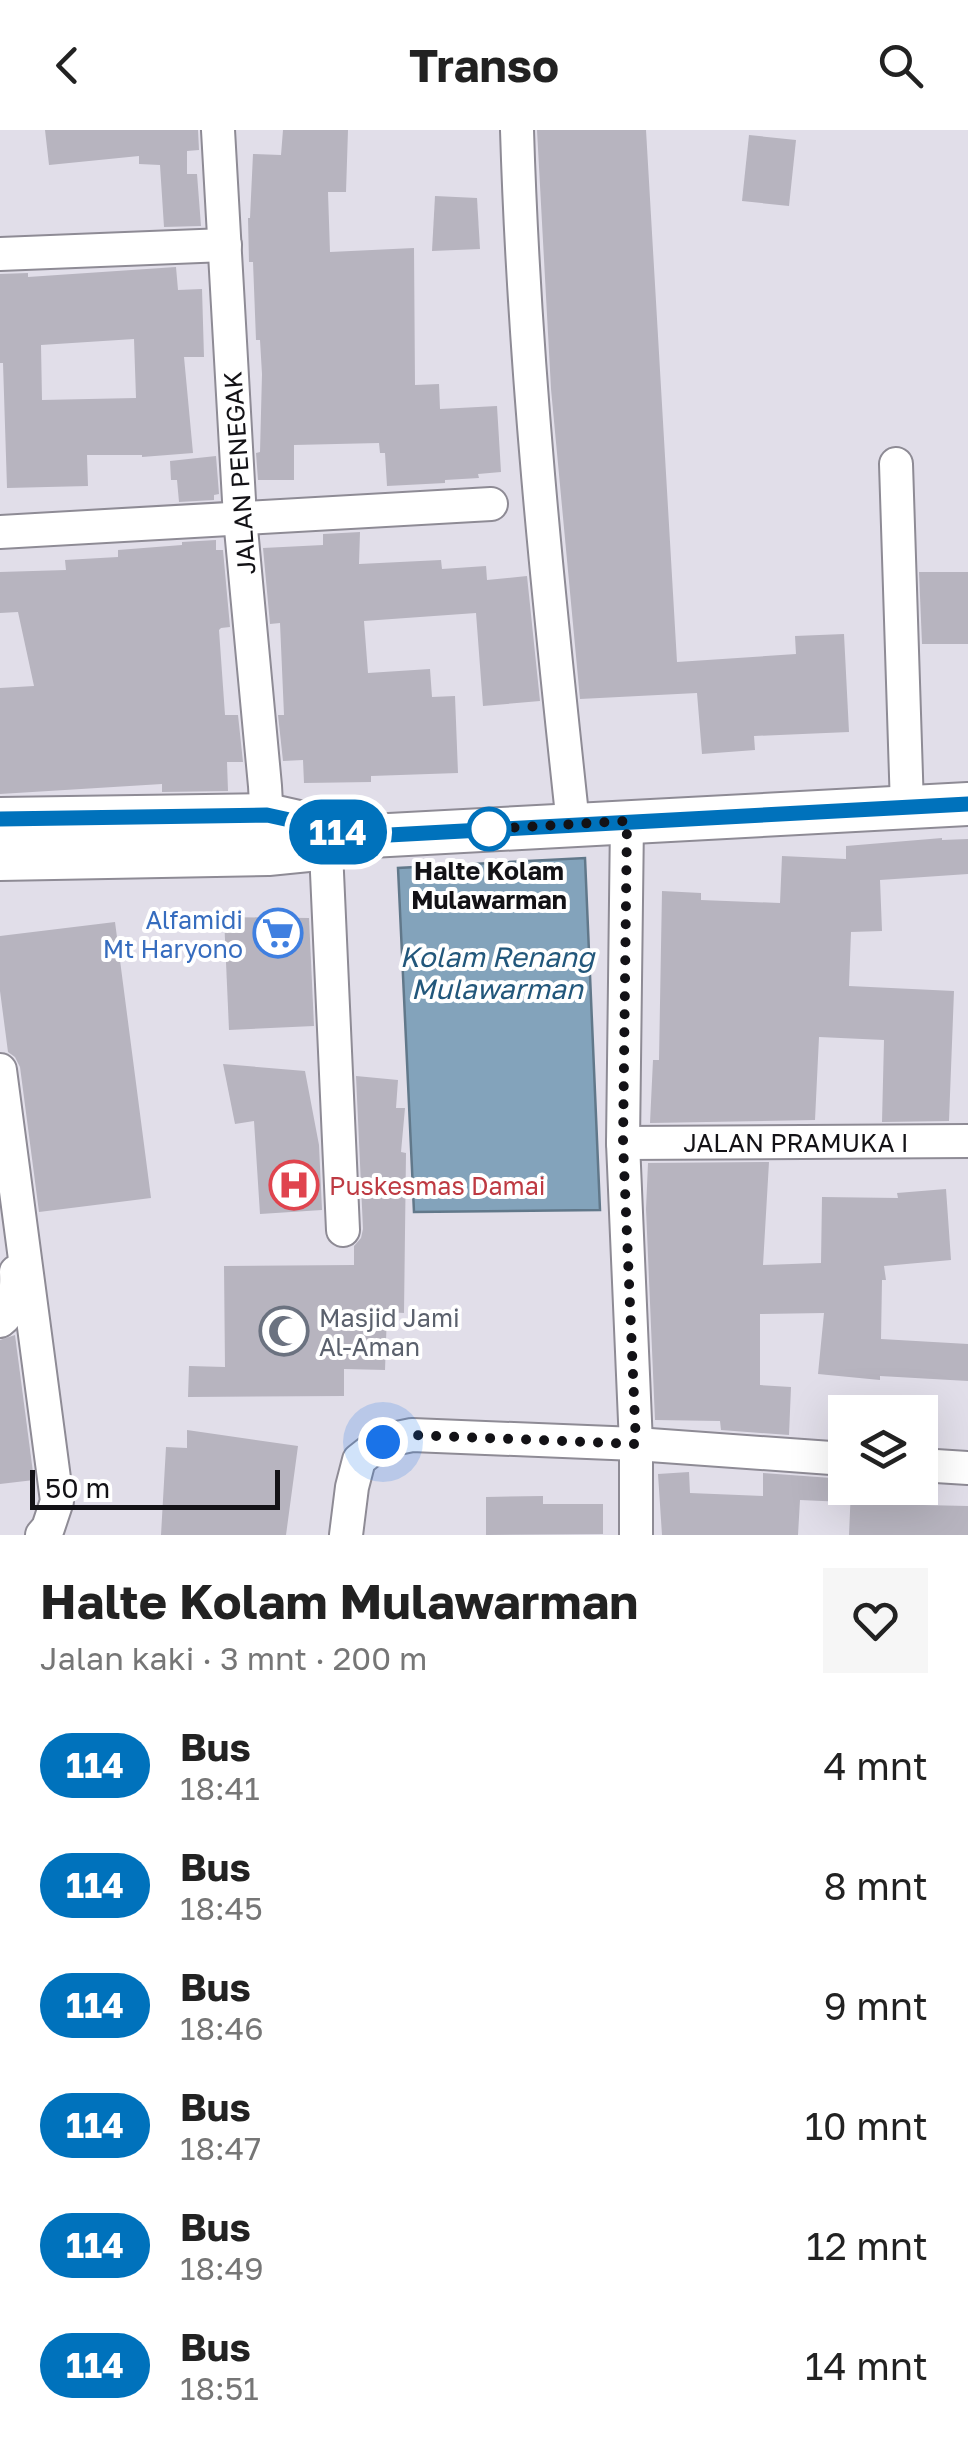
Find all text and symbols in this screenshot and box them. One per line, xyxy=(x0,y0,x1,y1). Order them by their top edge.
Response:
icon: back xyxy=(40,38,95,93)
text: Transo xyxy=(409,38,559,92)
icon: search xyxy=(873,38,928,93)
street label: JALAN PENEGAK xyxy=(216,370,262,576)
line badge: 114 xyxy=(280,800,396,864)
marker: Halte Kolam Mulawarman xyxy=(468,808,510,850)
text: 114 xyxy=(309,811,367,853)
place label: Halte Kolam Mulawarman xyxy=(411,855,567,915)
place label: Alfamidi Mt Haryono xyxy=(103,904,243,964)
supermarket icon: Alfamidi Mt Haryono xyxy=(252,907,304,959)
water label: Kolam Renang Mulawarman xyxy=(400,940,596,1005)
street label: JALAN PRAMUKA I xyxy=(683,1127,909,1158)
hospital icon: Puskesmas Damai xyxy=(268,1159,320,1211)
place label: Puskesmas Damai xyxy=(329,1170,545,1201)
place label: Masjid Jami Al-Aman xyxy=(319,1302,460,1362)
mosque icon: Masjid Jami Al-Aman xyxy=(258,1305,310,1357)
map controls xyxy=(828,1395,938,1505)
button: layers xyxy=(828,1395,938,1505)
your location xyxy=(358,1417,408,1467)
scale bar xyxy=(30,1465,280,1510)
text: 50 m xyxy=(45,1471,110,1504)
button: heart xyxy=(823,1568,928,1673)
text: Halte Kolam Mulawarman xyxy=(40,1572,638,1630)
text: Jalan kaki · 3 mnt · 200 m xyxy=(40,1639,427,1677)
text: Bus xyxy=(180,1724,251,1769)
text: 4 mnt xyxy=(823,1743,928,1788)
text: 114 xyxy=(66,1744,124,1786)
text: 18:41 xyxy=(180,1769,260,1807)
text: Bus xyxy=(180,1844,251,1889)
text: 8 mnt xyxy=(823,1863,928,1908)
text: 114 xyxy=(66,1864,124,1906)
text: 18:45 xyxy=(180,1889,263,1927)
text: Bus xyxy=(180,1964,251,2009)
text: 9 mnt xyxy=(824,1983,928,2028)
text: 114 xyxy=(66,1984,124,2026)
text: 18:46 xyxy=(180,2009,264,2047)
text: Bus xyxy=(180,2084,251,2129)
text: 10 mnt xyxy=(805,2103,928,2148)
text: 114 xyxy=(66,2104,124,2146)
text: 18:47 xyxy=(180,2129,261,2167)
text: Bus xyxy=(180,2204,251,2249)
text: 12 mnt xyxy=(806,2223,928,2268)
text: 114 xyxy=(66,2224,124,2266)
text: 18:49 xyxy=(180,2249,264,2287)
text: Bus xyxy=(180,2324,251,2369)
text: 14 mnt xyxy=(805,2343,928,2388)
text: 114 xyxy=(66,2344,124,2386)
text: 18:51 xyxy=(180,2369,259,2407)

